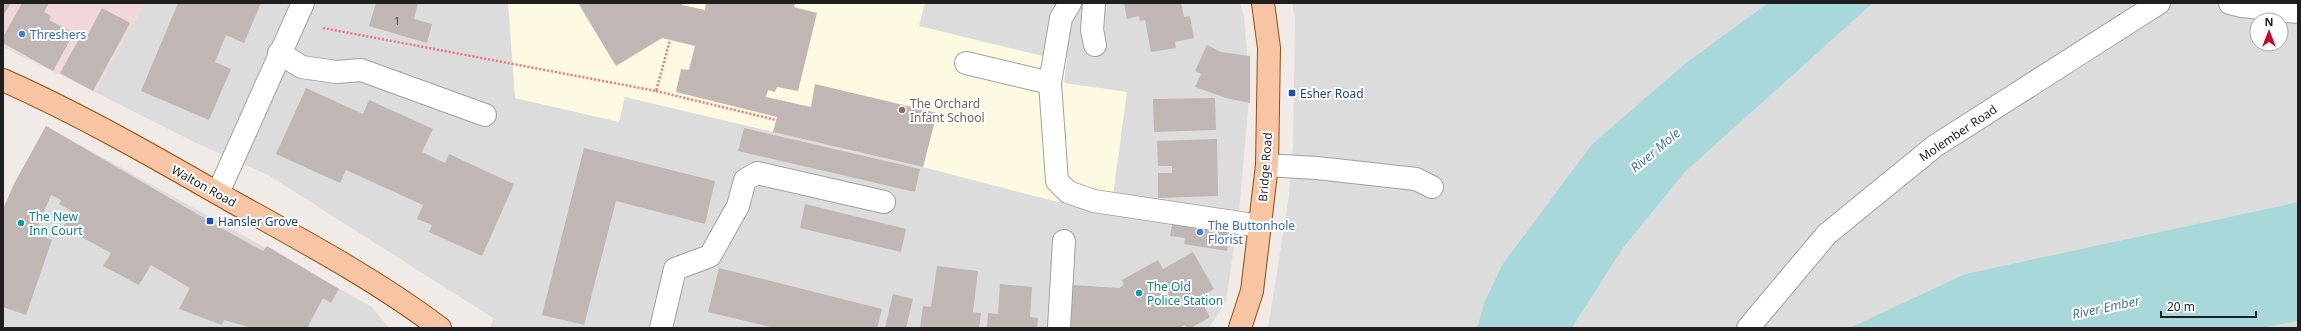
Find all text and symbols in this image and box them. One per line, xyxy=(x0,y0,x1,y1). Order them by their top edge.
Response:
north arrow xyxy=(2249,12,2289,52)
house number: 1 xyxy=(394,14,400,28)
text: N xyxy=(2265,14,2273,29)
place label: Threshers xyxy=(30,26,86,43)
marker: Threshers xyxy=(17,29,27,39)
place label: Esher Road xyxy=(1300,85,1364,102)
marker: Esher Road xyxy=(1287,88,1297,98)
place label: The Orchard Infant School xyxy=(910,95,985,126)
street label: Molember Road xyxy=(1916,101,2000,165)
marker: The Orchard Infant School xyxy=(897,105,907,115)
water label: River Mole xyxy=(1626,123,1684,176)
street label: Bridge Road xyxy=(1254,132,1276,202)
street label: Walton Road xyxy=(169,161,239,211)
place label: The New Inn Court xyxy=(29,208,83,239)
place label: Hansler Grove xyxy=(218,213,298,230)
marker: Hansler Grove xyxy=(205,216,215,226)
place label: The Buttonhole Florist xyxy=(1208,217,1295,248)
marker: The New Inn Court xyxy=(16,218,26,228)
marker: The Buttonhole Florist xyxy=(1195,227,1205,237)
place label: The Old Police Station xyxy=(1147,278,1223,309)
marker: The Old Police Station xyxy=(1134,288,1144,298)
water label: River Ember xyxy=(2070,291,2142,323)
scale bar xyxy=(2161,293,2256,319)
text: 20 m xyxy=(2167,298,2195,315)

